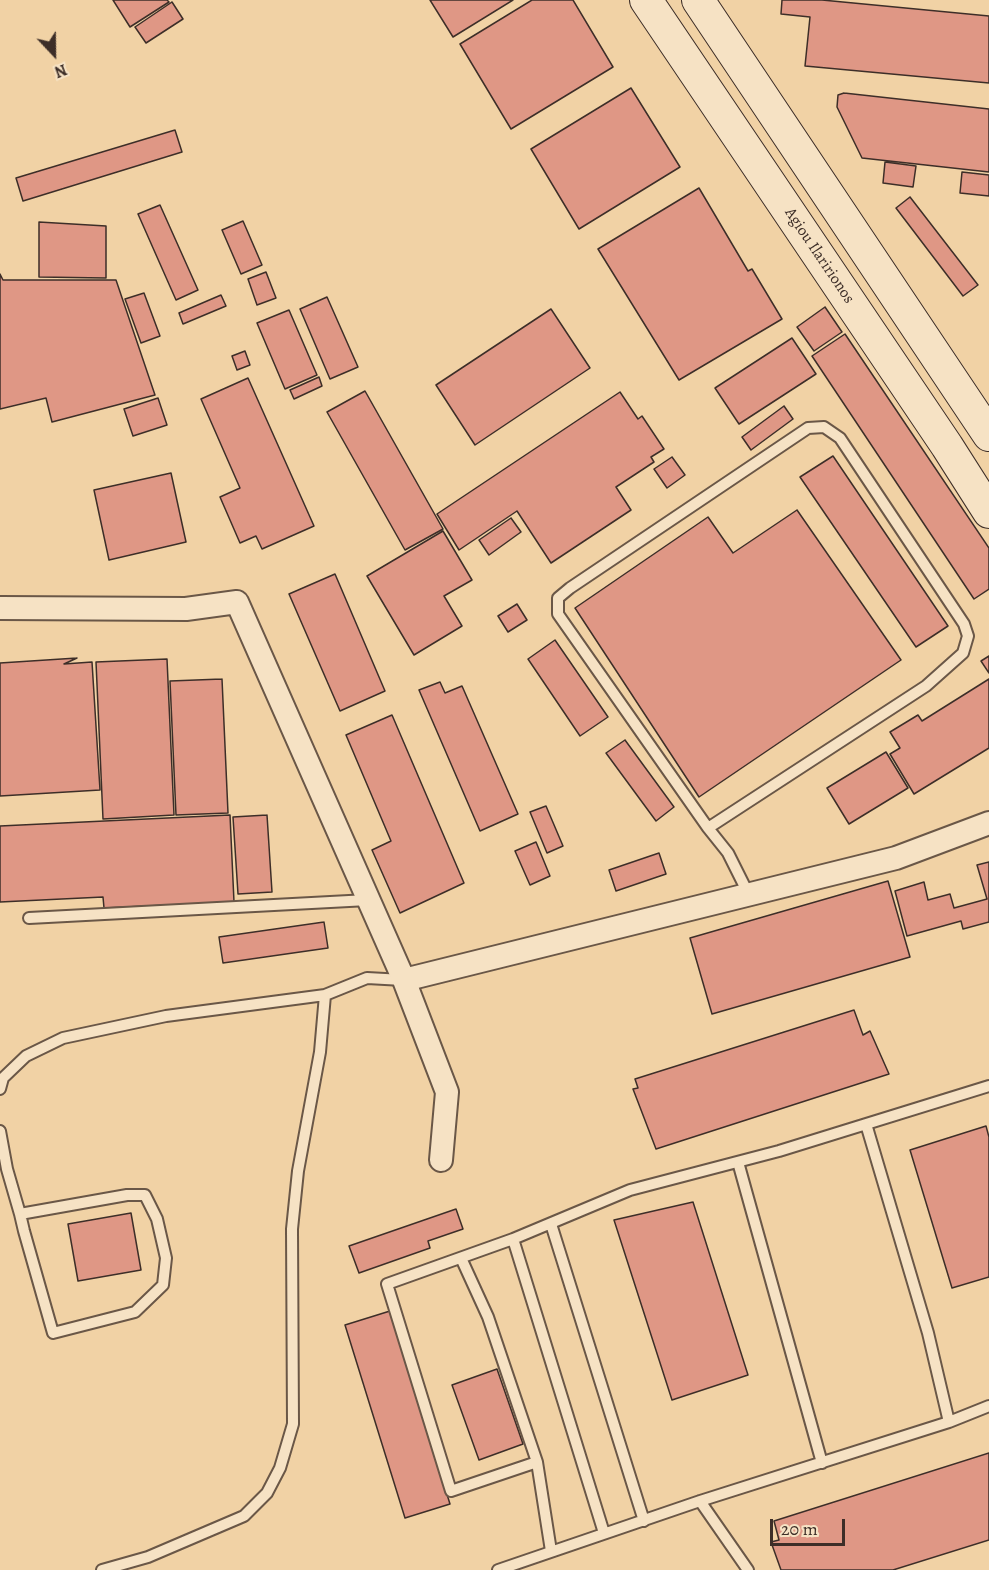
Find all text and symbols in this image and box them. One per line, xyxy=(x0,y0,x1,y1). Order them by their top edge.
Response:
north arrow xyxy=(24,24,84,84)
text: N xyxy=(51,58,70,83)
street label: Agiou Ilaririonos xyxy=(780,205,858,307)
scale bar xyxy=(773,1507,848,1545)
text: 20 m xyxy=(781,1517,818,1541)

